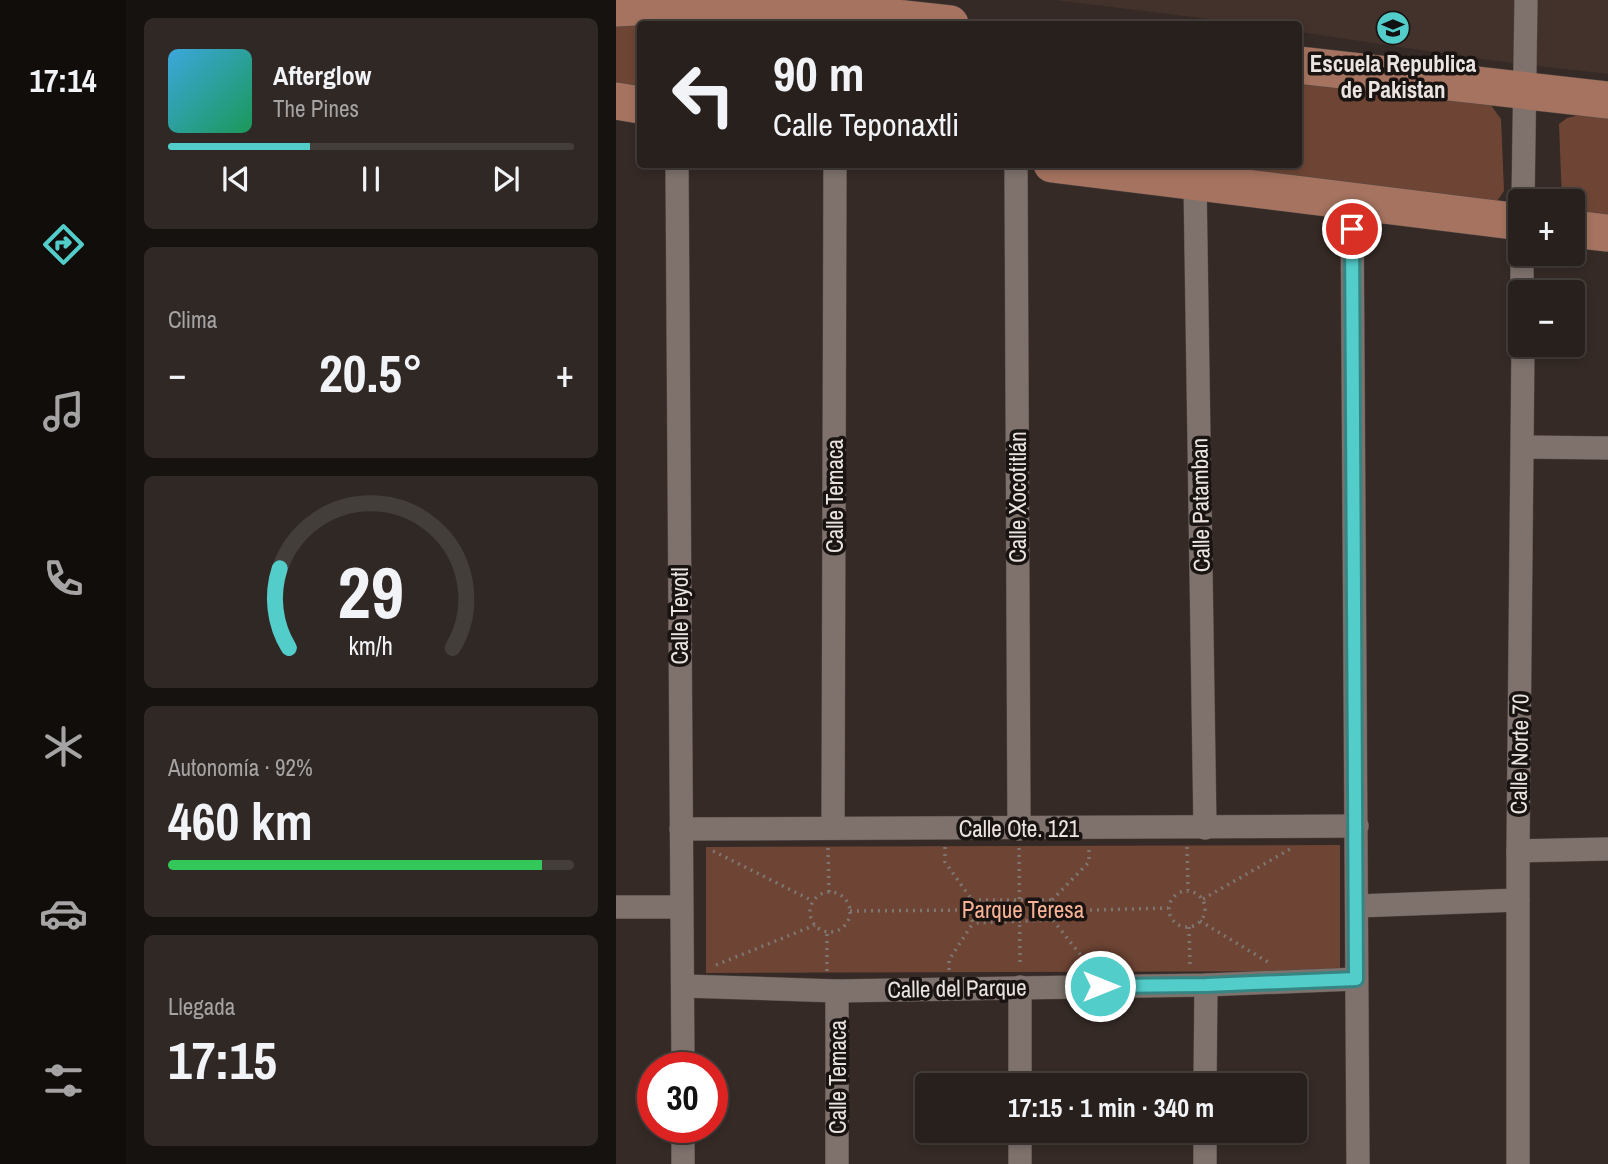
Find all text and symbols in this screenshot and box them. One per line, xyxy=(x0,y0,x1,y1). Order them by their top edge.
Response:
school or university icon: Escuela Republica de Pakistan xyxy=(1374,9,1412,47)
text: 90 m xyxy=(773,40,865,106)
place label: Escuela Republica de Pakistan xyxy=(1310,48,1477,105)
icon: left xyxy=(658,49,749,140)
text: Afterglow xyxy=(273,58,371,93)
text: 17:14 xyxy=(29,59,97,102)
text: The Pines xyxy=(273,93,359,124)
text: Calle Teponaxtli xyxy=(773,103,959,146)
icon: previous xyxy=(217,160,255,198)
icon: pause xyxy=(352,160,390,198)
icon: next xyxy=(487,160,525,198)
map controls xyxy=(1508,189,1585,357)
button: + xyxy=(1508,189,1585,266)
pin xyxy=(1322,199,1382,259)
icon: arrive xyxy=(1333,210,1371,248)
icon: directions xyxy=(39,220,88,269)
button: − xyxy=(1508,280,1585,357)
text: Clima xyxy=(168,304,217,335)
text: 20.5° xyxy=(319,338,423,408)
text: − xyxy=(168,348,186,399)
text: + xyxy=(556,348,574,399)
icon: music xyxy=(39,387,88,436)
street label: Calle Xocotitlán xyxy=(1002,431,1033,563)
street label: Calle Patamban xyxy=(1183,438,1217,572)
street label: Calle Temaca xyxy=(819,439,850,553)
text: 29 xyxy=(338,543,404,641)
icon: phone xyxy=(39,554,88,603)
street label: Calle Teyotl xyxy=(664,567,695,665)
text: km/h xyxy=(349,629,393,663)
street label: Calle Norte 70 xyxy=(1502,693,1536,815)
icon: climate xyxy=(39,722,88,771)
text: Autonomía · 92% xyxy=(168,752,313,783)
text: 460 km xyxy=(168,786,313,856)
street label: Calle Ote. 121 xyxy=(959,813,1080,844)
icon: car xyxy=(39,889,88,938)
park label: Parque Teresa xyxy=(962,894,1085,925)
position arrow xyxy=(1063,949,1137,1023)
street label: Calle del Parque xyxy=(887,971,1027,1005)
text: Llegada xyxy=(168,991,235,1022)
street label: Calle Temaca xyxy=(822,1020,853,1134)
text: 17:15 xyxy=(168,1025,277,1095)
speed limit sign: 30 xyxy=(637,1052,728,1143)
icon: filters xyxy=(39,1056,88,1105)
text: 17:15 · 1 min · 340 m xyxy=(1008,1090,1214,1125)

